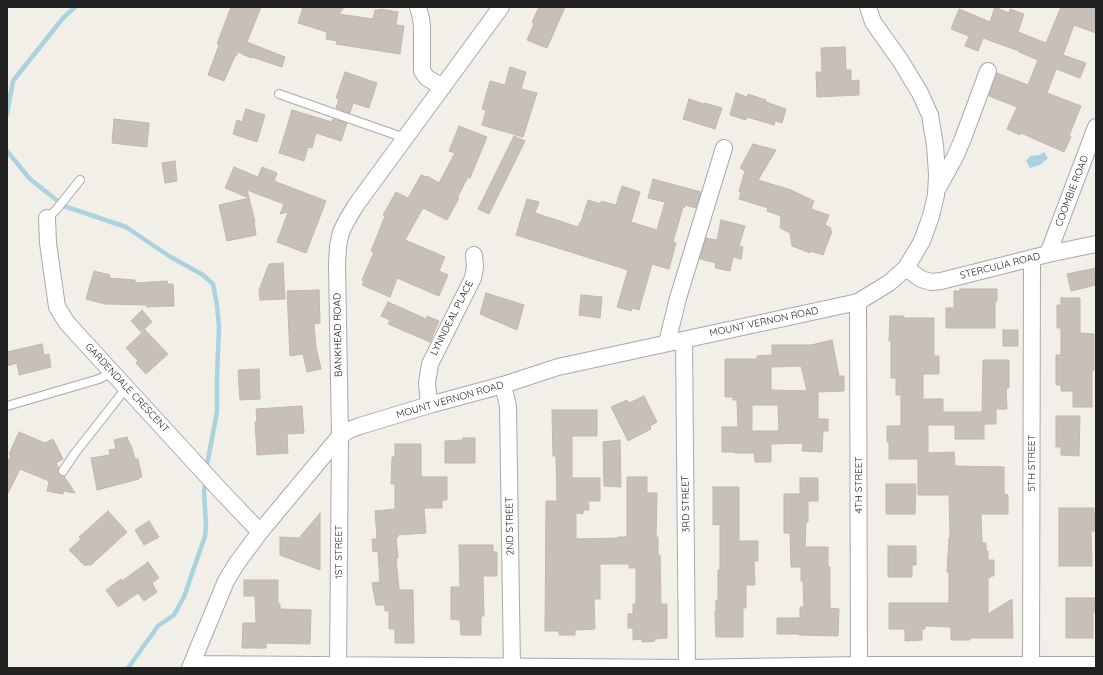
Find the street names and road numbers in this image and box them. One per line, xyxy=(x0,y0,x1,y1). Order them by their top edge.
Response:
street label: COOMBIE ROAD xyxy=(1053,154,1091,228)
street label: STERCULIA ROAD xyxy=(959,250,1041,282)
street label: LYNNDEAL PLACE xyxy=(428,279,476,357)
street label: BANKHEAD ROAD xyxy=(331,293,345,377)
street label: MOUNT VERNON ROAD xyxy=(708,305,820,339)
street label: GARDENDALE CRESCENT xyxy=(82,341,172,435)
street label: MOUNT VERNON ROAD xyxy=(395,379,505,421)
street label: 5TH STREET xyxy=(1026,434,1038,492)
street label: 4TH STREET xyxy=(853,457,865,513)
street label: 3RD STREET xyxy=(679,475,693,533)
street label: 2ND STREET xyxy=(503,497,517,555)
street label: 1ST STREET xyxy=(333,525,345,579)

